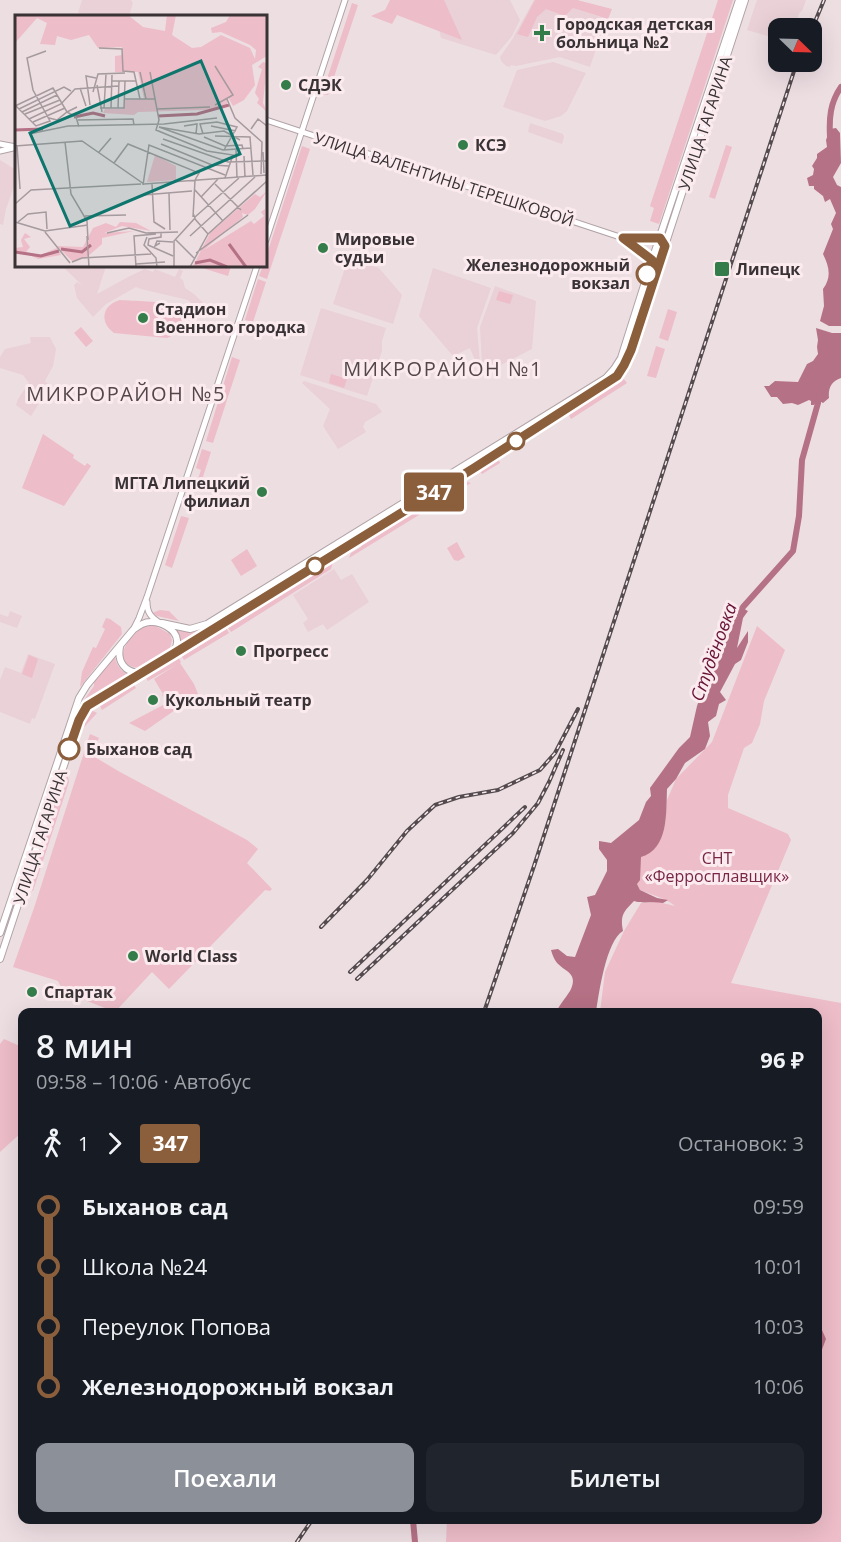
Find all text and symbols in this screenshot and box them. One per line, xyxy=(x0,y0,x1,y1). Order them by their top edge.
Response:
place label: Городская детская больница №2 xyxy=(556,13,713,53)
inset map xyxy=(15,15,267,267)
north arrow xyxy=(768,18,822,72)
map controls xyxy=(768,18,822,72)
marker: Городская детская больница №2 xyxy=(533,24,551,42)
street label: УЛИЦА ГАГАРИНА xyxy=(673,52,737,193)
place label: СДЭК xyxy=(298,74,342,96)
marker: СДЭК xyxy=(279,78,293,92)
street label: УЛИЦА ВАЛЕНТИНЫ ТЕРЕШКОВОЙ xyxy=(311,126,577,232)
place label: КСЭ xyxy=(475,134,507,156)
marker: КСЭ xyxy=(456,138,470,152)
place label: Мировые судьи xyxy=(335,228,415,268)
marker: Мировые судьи xyxy=(316,241,330,255)
place label: Железнодорожный вокзал xyxy=(466,254,630,294)
place label: Липецк xyxy=(736,258,800,280)
marker: Липецк xyxy=(713,260,731,278)
marker: Железнодорожный вокзал xyxy=(636,263,658,285)
place label: Стадион Военного городка xyxy=(155,298,306,338)
marker: Стадион Военного городка xyxy=(136,311,150,325)
district label: МИКРОРАЙОН №1 xyxy=(343,355,543,382)
district label: МИКРОРАЙОН №5 xyxy=(26,380,226,407)
unlabelled marker xyxy=(507,432,525,450)
place label: МГТА Липецкий филиал xyxy=(114,472,250,512)
line badge: 347 xyxy=(400,472,468,512)
text: 347 xyxy=(416,478,452,506)
marker: МГТА Липецкий филиал xyxy=(255,485,269,499)
unlabelled marker xyxy=(306,557,324,575)
water label: Студёновка xyxy=(684,599,742,704)
place label: Прогресс xyxy=(253,640,329,662)
marker: Прогресс xyxy=(234,644,248,658)
place label: Кукольный театр xyxy=(165,689,312,711)
marker: Кукольный театр xyxy=(146,693,160,707)
marker: Быханов сад xyxy=(58,738,80,760)
place label: Быханов сад xyxy=(86,738,192,760)
street label: УЛИЦА ГАГАРИНА xyxy=(8,766,72,907)
park label: СНТ «Ферросплавщик» xyxy=(645,847,789,887)
place label: World Class xyxy=(145,945,238,967)
marker: World Class xyxy=(126,949,140,963)
place label: Спартак xyxy=(44,981,113,1003)
marker: Спартак xyxy=(25,985,39,999)
text: 8 мин xyxy=(36,1023,133,1068)
text: 96 ₽ xyxy=(760,1044,804,1074)
text: 09:58 – 10:06 · Автобус xyxy=(36,1068,251,1095)
icon: walk xyxy=(36,1127,69,1160)
icon: forward xyxy=(98,1127,131,1160)
text: 347 xyxy=(152,1129,188,1157)
text: 1 xyxy=(78,1130,89,1157)
text: Остановок: 3 xyxy=(678,1130,804,1157)
text: Быханов сад xyxy=(82,1191,228,1221)
text: 09:59 xyxy=(753,1193,804,1220)
text: Школа №24 xyxy=(82,1251,207,1281)
text: 10:01 xyxy=(753,1253,804,1280)
text: Переулок Попова xyxy=(82,1311,271,1341)
text: 10:03 xyxy=(753,1313,804,1340)
text: Железнодорожный вокзал xyxy=(82,1371,394,1401)
text: 10:06 xyxy=(753,1373,804,1400)
button: Поехали xyxy=(36,1443,414,1512)
button: Билеты xyxy=(426,1443,804,1512)

